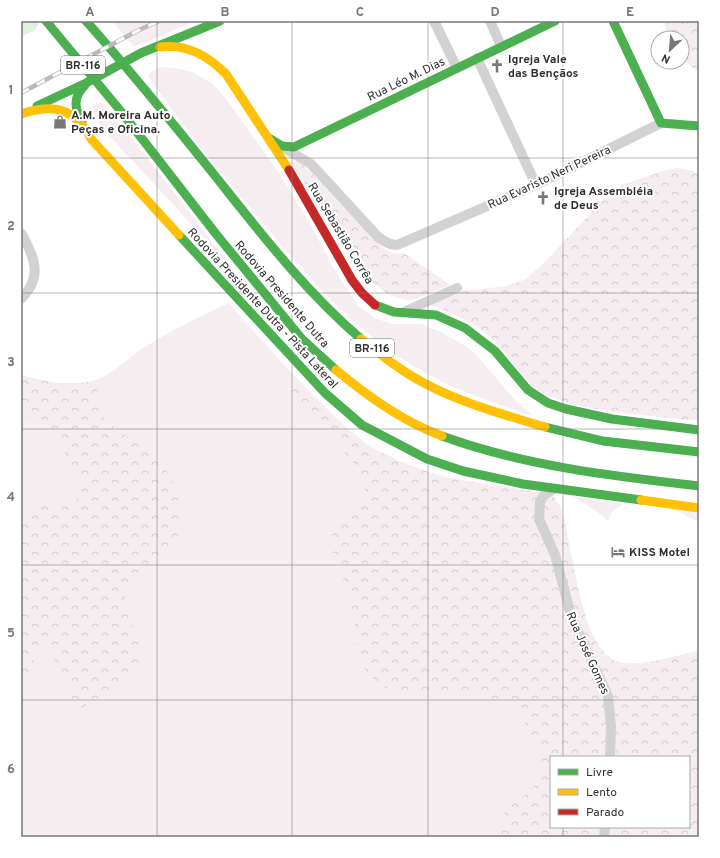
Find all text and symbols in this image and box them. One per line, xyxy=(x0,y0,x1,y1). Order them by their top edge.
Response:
text: A xyxy=(85,5,95,21)
text: B xyxy=(221,5,230,21)
text: C xyxy=(356,5,364,21)
text: D xyxy=(490,5,500,21)
text: E xyxy=(626,5,634,21)
north arrow xyxy=(650,30,690,70)
text: N xyxy=(659,50,673,66)
place label: Igreja Vale das Bençãos xyxy=(508,52,579,82)
street label: Rua Léo M. Dias xyxy=(365,54,448,106)
road number: BR-116 xyxy=(61,56,105,74)
church icon: Igreja Vale das Bençãos xyxy=(489,58,505,74)
text: 1 xyxy=(8,83,14,99)
place label: A.M. Moreira Auto Peças e Oficina. xyxy=(71,108,171,138)
shop icon: A.M. Moreira Auto Peças e Oficina. xyxy=(52,114,68,130)
street label: Rua Evaristo Neri Pereira xyxy=(485,142,614,214)
street label: Rua Sebastião Corrêa xyxy=(304,180,377,287)
place label: Igreja Assembléia de Deus xyxy=(554,184,653,214)
church icon: Igreja Assembléia de Deus xyxy=(535,190,551,206)
text: 2 xyxy=(7,219,15,235)
street label: Rodovia Presidente Dutra - Pista Lateral xyxy=(183,225,341,393)
street label: Rodovia Presidente Dutra xyxy=(230,238,332,351)
road number: BR-116 xyxy=(350,339,394,357)
text: 3 xyxy=(7,355,15,371)
text: 4 xyxy=(7,490,15,506)
hotel icon: KISS Motel xyxy=(610,544,626,560)
place label: KISS Motel xyxy=(629,545,690,561)
street label: Rua José Gomes xyxy=(562,610,612,697)
text: 5 xyxy=(7,626,15,642)
legend xyxy=(550,756,690,828)
text: 6 xyxy=(7,762,15,778)
text: Livre xyxy=(586,765,613,781)
text: Lento xyxy=(586,785,617,801)
text: Parado xyxy=(586,805,624,821)

